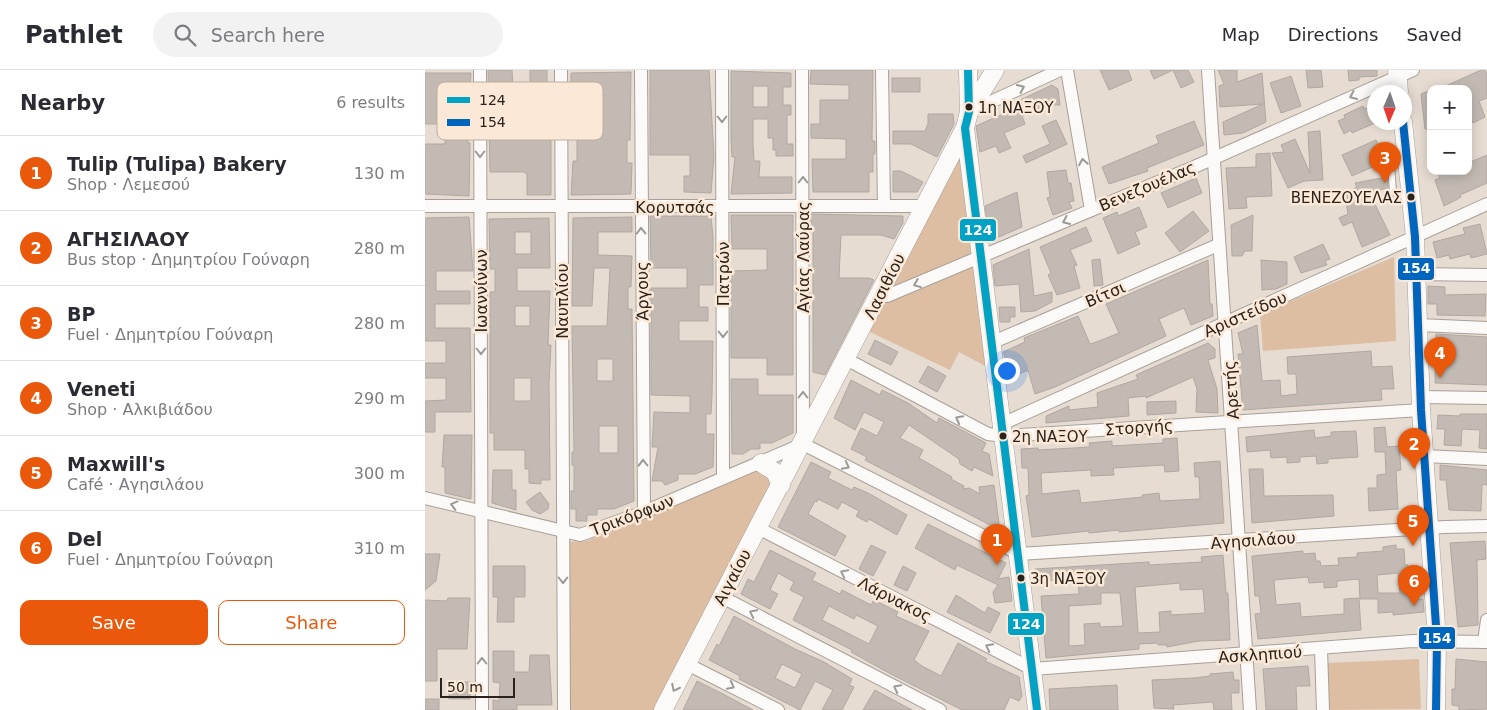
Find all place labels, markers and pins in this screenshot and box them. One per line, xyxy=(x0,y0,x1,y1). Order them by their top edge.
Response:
place label: 1η ΝΑΞΟΥ xyxy=(978,99,1055,117)
marker: 1η ΝΑΞΟΥ xyxy=(964,102,974,112)
pin: 3 xyxy=(1369,142,1401,183)
place label: ΒΕΝΕΖΟΥΕΛΑΣ xyxy=(1291,189,1402,207)
marker: ΒΕΝΕΖΟΥΕΛΑΣ xyxy=(1406,192,1416,202)
pin: 4 xyxy=(1424,337,1456,378)
place label: 2η ΝΑΞΟΥ xyxy=(1012,428,1089,446)
pin: 2 xyxy=(1398,428,1430,469)
marker: 2η ΝΑΞΟΥ xyxy=(998,431,1008,441)
pin: 5 xyxy=(1397,505,1429,546)
pin: 1 xyxy=(981,524,1013,565)
pin: 6 xyxy=(1398,565,1430,606)
place label: 3η ΝΑΞΟΥ xyxy=(1030,570,1107,588)
marker: 3η ΝΑΞΟΥ xyxy=(1016,573,1026,583)

